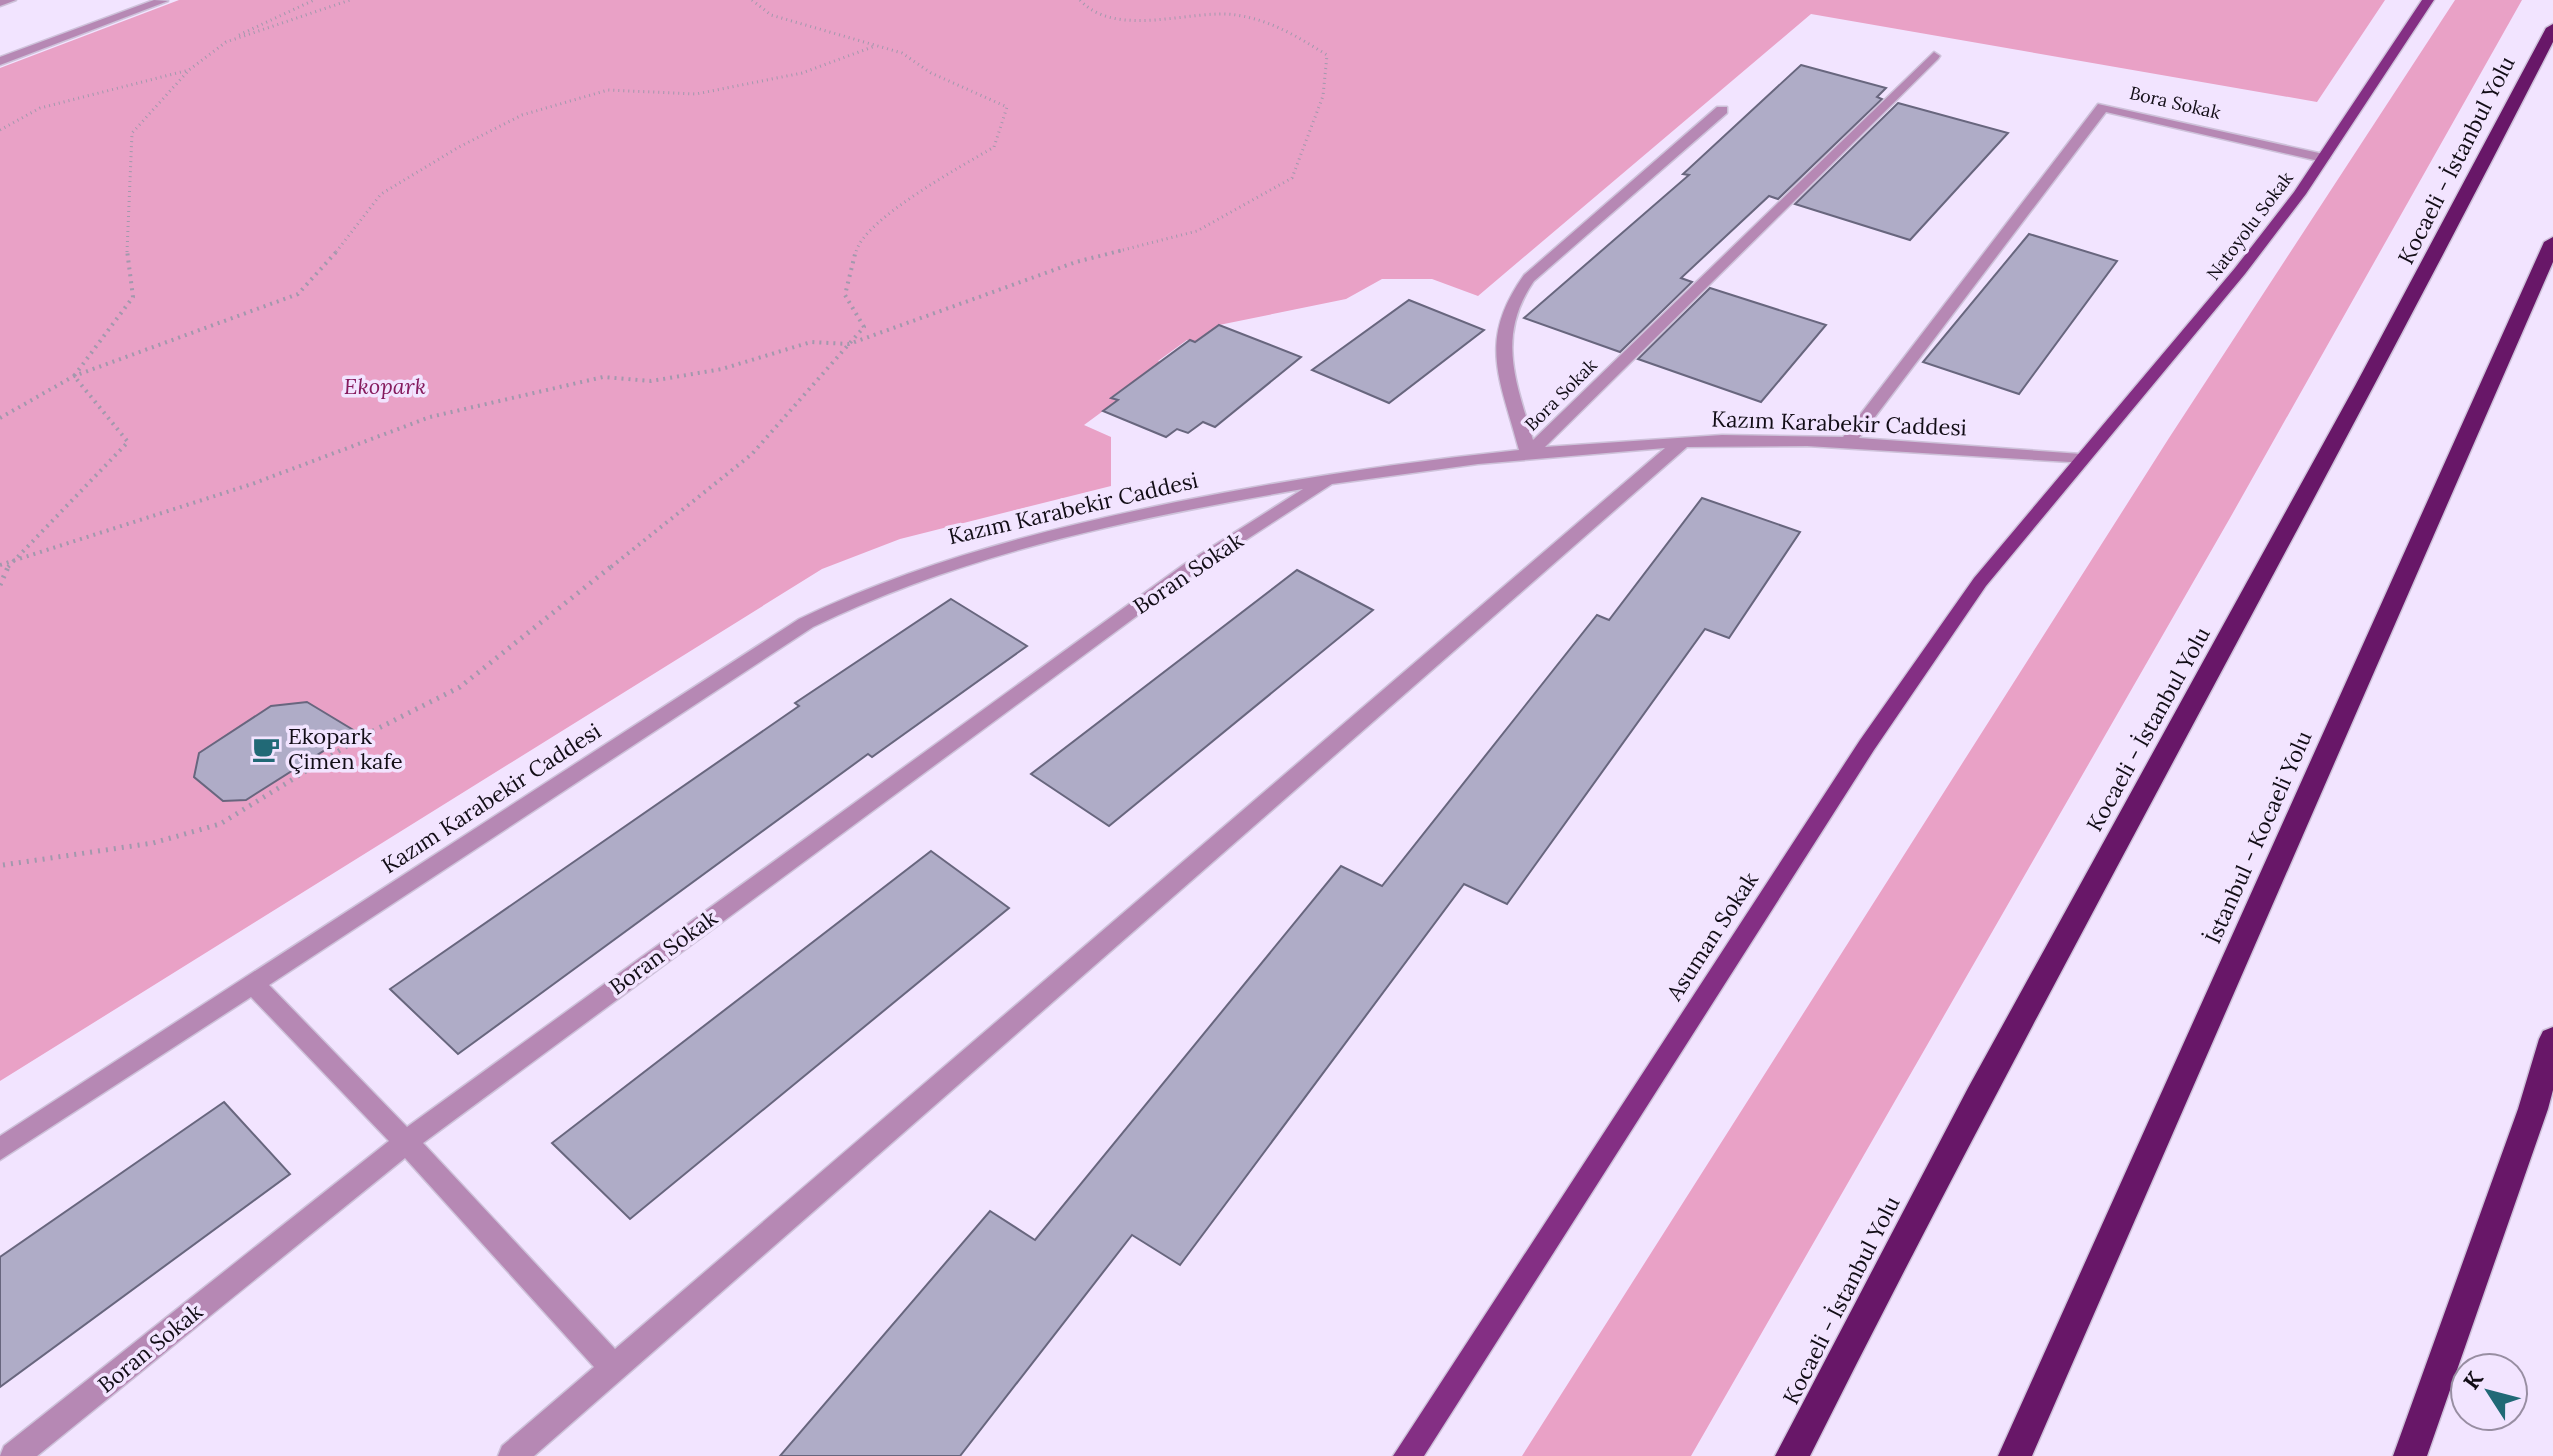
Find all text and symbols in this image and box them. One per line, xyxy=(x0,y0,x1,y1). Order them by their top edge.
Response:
street label: Kocaeli - İstanbul Yolu xyxy=(2391,51,2521,269)
street label: Bora Sokak xyxy=(2127,81,2223,124)
street label: Natoyolu Sokak xyxy=(2201,167,2298,284)
street label: Bora Sokak xyxy=(1520,353,1602,436)
park label: Ekopark xyxy=(344,372,426,400)
street label: Kazım Karabekir Caddesi xyxy=(1711,405,1967,441)
street label: Kazım Karabekir Caddesi xyxy=(945,466,1201,550)
street label: Boran Sokak xyxy=(1128,526,1249,620)
street label: Kocaeli - İstanbul Yolu xyxy=(2080,622,2216,836)
street label: Kazım Karabekir Caddesi xyxy=(376,717,606,879)
place label: Ekopark Çimen kafe xyxy=(288,722,403,775)
street label: İstanbul - Kocaeli Yolu xyxy=(2198,726,2318,948)
cafe icon: Ekopark Çimen kafe xyxy=(251,734,281,764)
street label: Asuman Sokak xyxy=(1660,866,1764,1006)
street label: Boran Sokak xyxy=(603,903,723,1001)
street label: Kocaeli - İstanbul Yolu xyxy=(1776,1191,1906,1409)
street label: Boran Sokak xyxy=(92,1297,208,1399)
north arrow xyxy=(2449,1352,2529,1432)
text: K xyxy=(2457,1365,2489,1395)

